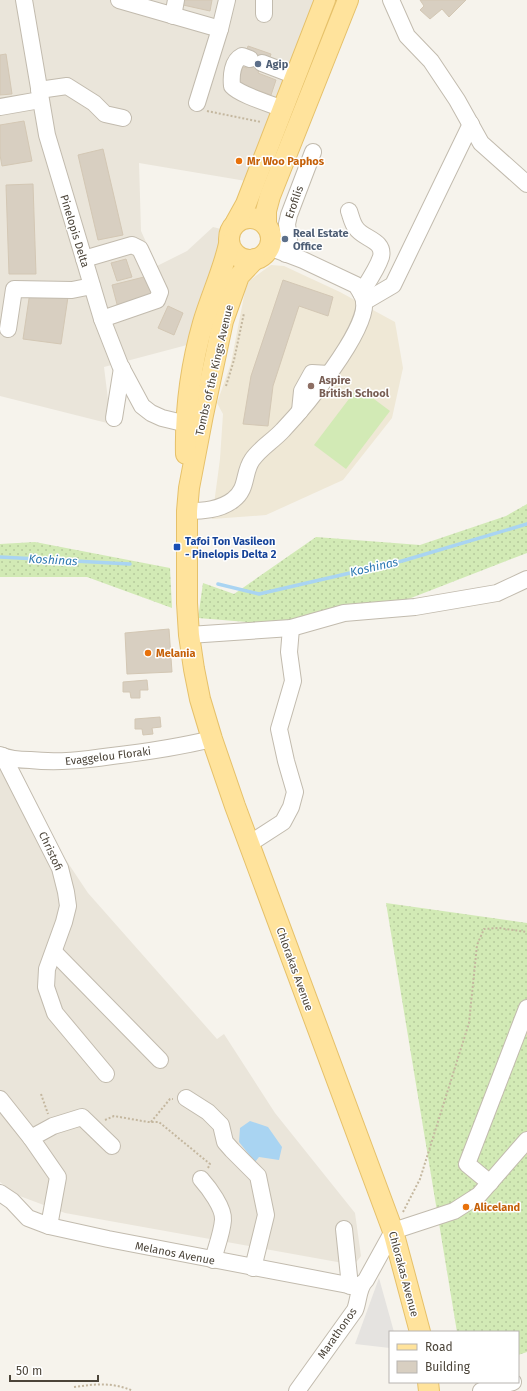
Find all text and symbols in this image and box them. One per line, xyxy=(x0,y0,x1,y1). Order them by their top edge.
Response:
place label: Agip xyxy=(265,58,289,71)
marker: Agip xyxy=(253,59,263,69)
place label: Mr Woo Paphos xyxy=(247,155,325,168)
marker: Mr Woo Paphos xyxy=(234,156,244,166)
street label: Erofilis xyxy=(283,184,306,220)
street label: Pinelopis Delta xyxy=(57,193,92,269)
place label: Real Estate Office xyxy=(293,227,349,253)
marker: Real Estate Office xyxy=(280,234,290,244)
street label: Tombs of the Kings Avenue xyxy=(193,303,236,437)
place label: Aspire British School xyxy=(318,374,390,400)
marker: Aspire British School xyxy=(306,381,316,391)
place label: Tafoi Ton Vasileon - Pinelopis Delta 2 xyxy=(185,535,277,561)
marker: Tafoi Ton Vasileon - Pinelopis Delta 2 xyxy=(172,542,182,552)
water label: Koshinas xyxy=(28,552,78,568)
water label: Koshinas xyxy=(349,555,400,579)
place label: Melania xyxy=(156,647,195,660)
marker: Melania xyxy=(143,648,153,658)
street label: Evaggelou Floraki xyxy=(64,745,152,768)
street label: Christofi xyxy=(36,830,65,873)
street label: Chlorakas Avenue xyxy=(273,926,316,1013)
place label: Aliceland xyxy=(473,1201,520,1214)
marker: Aliceland xyxy=(461,1202,471,1212)
street label: Chlorakas Avenue xyxy=(386,1230,421,1318)
street label: Melanos Avenue xyxy=(134,1239,216,1268)
street label: Marathonos xyxy=(315,1305,360,1361)
legend xyxy=(389,1331,519,1383)
text: Road xyxy=(425,1340,453,1354)
scale bar xyxy=(10,1357,98,1383)
text: Building xyxy=(425,1360,471,1374)
text: 50 m xyxy=(16,1364,42,1378)

